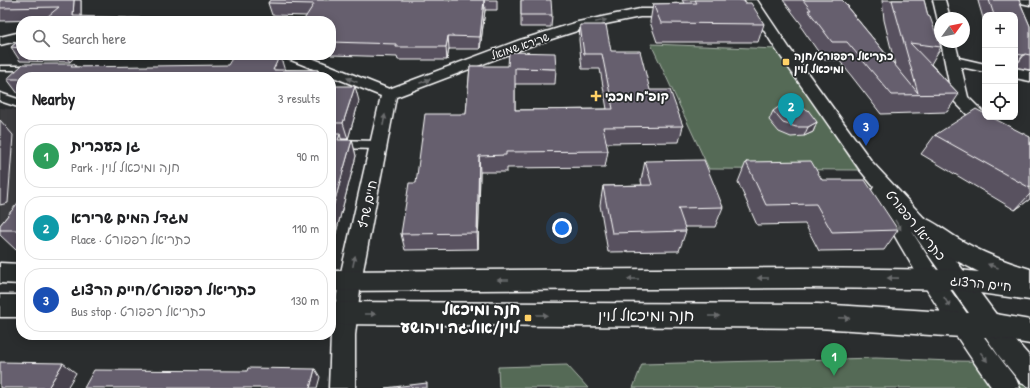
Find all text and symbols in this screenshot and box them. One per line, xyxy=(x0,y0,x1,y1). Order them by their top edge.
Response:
north arrow xyxy=(934,12,970,48)
map controls xyxy=(982,12,1018,120)
button: + xyxy=(982,12,1018,48)
search box xyxy=(16,16,336,60)
one-way arrow xyxy=(595,18,607,24)
icon: search xyxy=(30,27,52,49)
text: Search here xyxy=(62,28,126,49)
street label: שרירא שמואל xyxy=(489,29,552,63)
button: − xyxy=(982,48,1018,84)
place label: כתריאל רפפורט/חנה ומיכאל לוין xyxy=(794,49,893,76)
marker: כתריאל רפפורט/חנה ומיכאל לוין xyxy=(781,57,791,67)
one-way arrow xyxy=(346,76,358,82)
one-way arrow xyxy=(420,77,432,83)
button: locate xyxy=(982,84,1018,120)
text: Nearby xyxy=(32,87,75,110)
place label: קופ"ח מכבי xyxy=(605,87,669,105)
text: 3 results xyxy=(278,89,320,107)
marker: קופ"ח מכבי xyxy=(590,90,602,102)
pin: 2 xyxy=(778,93,804,126)
pin: 3 xyxy=(853,113,879,146)
one-way arrow xyxy=(382,114,388,127)
text: גן בעברית xyxy=(71,135,140,156)
text: 1 xyxy=(44,147,48,165)
text: 90 m xyxy=(297,147,319,165)
text: Park · חנה ומיכאל לוין xyxy=(71,158,180,176)
street label: חיים שרף xyxy=(353,178,381,230)
street label: כתריאל רפפורט xyxy=(882,186,950,264)
text: מגדל המים שרירא xyxy=(71,207,189,228)
your location xyxy=(552,218,572,238)
text: 2 xyxy=(43,219,49,237)
text: 110 m xyxy=(292,219,319,237)
one-way arrow xyxy=(894,219,901,231)
text: Place · כתריאל רפפורט xyxy=(71,230,191,248)
one-way arrow xyxy=(352,255,358,267)
one-way arrow xyxy=(987,263,999,269)
street label: חיים הרצוג xyxy=(949,271,1013,295)
one-way arrow xyxy=(756,275,769,281)
one-way arrow xyxy=(887,275,899,282)
one-way arrow xyxy=(626,276,639,282)
one-way arrow xyxy=(496,277,509,283)
text: כתריאל רפפורט/חיים הרצוג xyxy=(71,279,256,300)
text: 3 xyxy=(43,291,49,309)
text: 130 m xyxy=(291,291,319,309)
one-way arrow xyxy=(943,297,951,307)
place label: חנה ומיכאל לוין/אולגה ויהושע xyxy=(400,298,521,338)
text: Bus stop · כתריאל רפפורט xyxy=(71,302,206,320)
street label: חנה ומיכאל לוין xyxy=(598,304,694,326)
one-way arrow xyxy=(364,311,377,317)
one-way arrow xyxy=(536,312,549,318)
marker: חנה ומיכאל לוין/אולגה ויהושע xyxy=(523,313,533,323)
one-way arrow xyxy=(708,313,721,319)
one-way arrow xyxy=(838,314,850,321)
pin: 1 xyxy=(821,343,847,376)
one-way arrow xyxy=(980,351,988,362)

